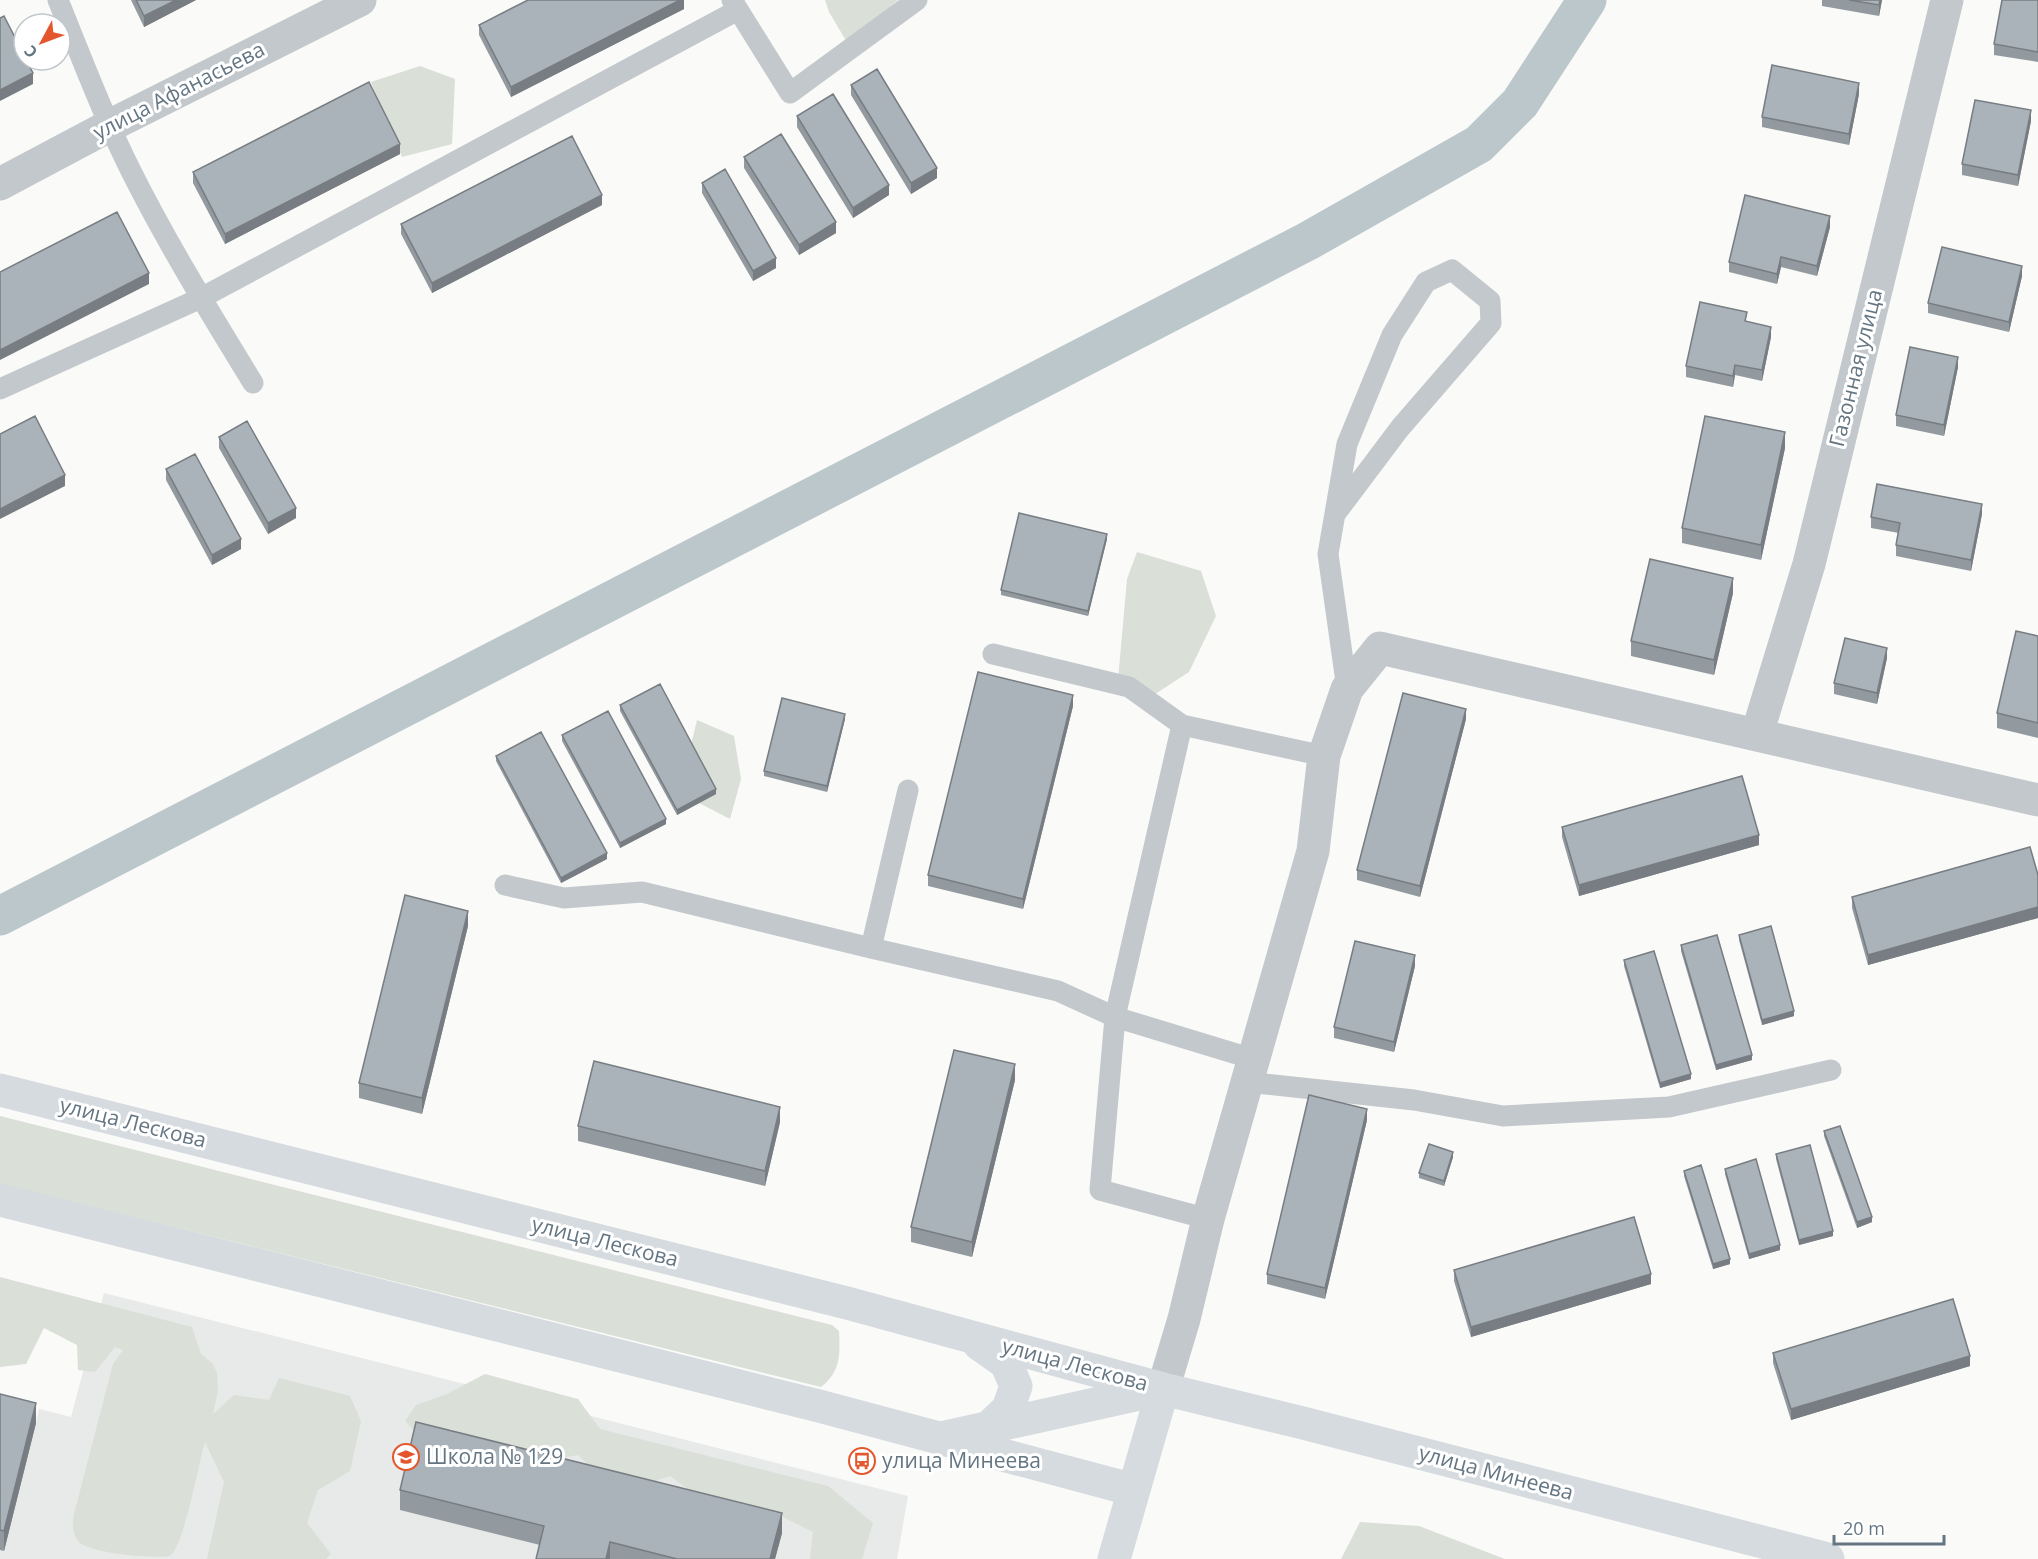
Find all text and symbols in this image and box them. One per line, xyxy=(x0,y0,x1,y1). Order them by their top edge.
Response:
north arrow xyxy=(12,12,72,72)
street label: улица Афанасьева xyxy=(88,35,269,145)
text: С xyxy=(19,41,42,63)
street label: Газонная улица xyxy=(1822,286,1888,449)
street label: улица Лескова xyxy=(57,1090,209,1154)
street label: улица Лескова xyxy=(529,1209,681,1273)
street label: улица Лескова xyxy=(999,1331,1151,1397)
street label: улица Минеева xyxy=(1416,1438,1577,1506)
school or university icon: Школа № 129 xyxy=(391,1442,421,1472)
place label: Школа № 129 xyxy=(426,1442,563,1470)
bus stop icon: улица Минеева xyxy=(847,1446,877,1476)
place label: улица Минеева xyxy=(882,1446,1041,1474)
scale bar xyxy=(1834,1508,1944,1546)
text: 20 m xyxy=(1843,1516,1885,1540)

